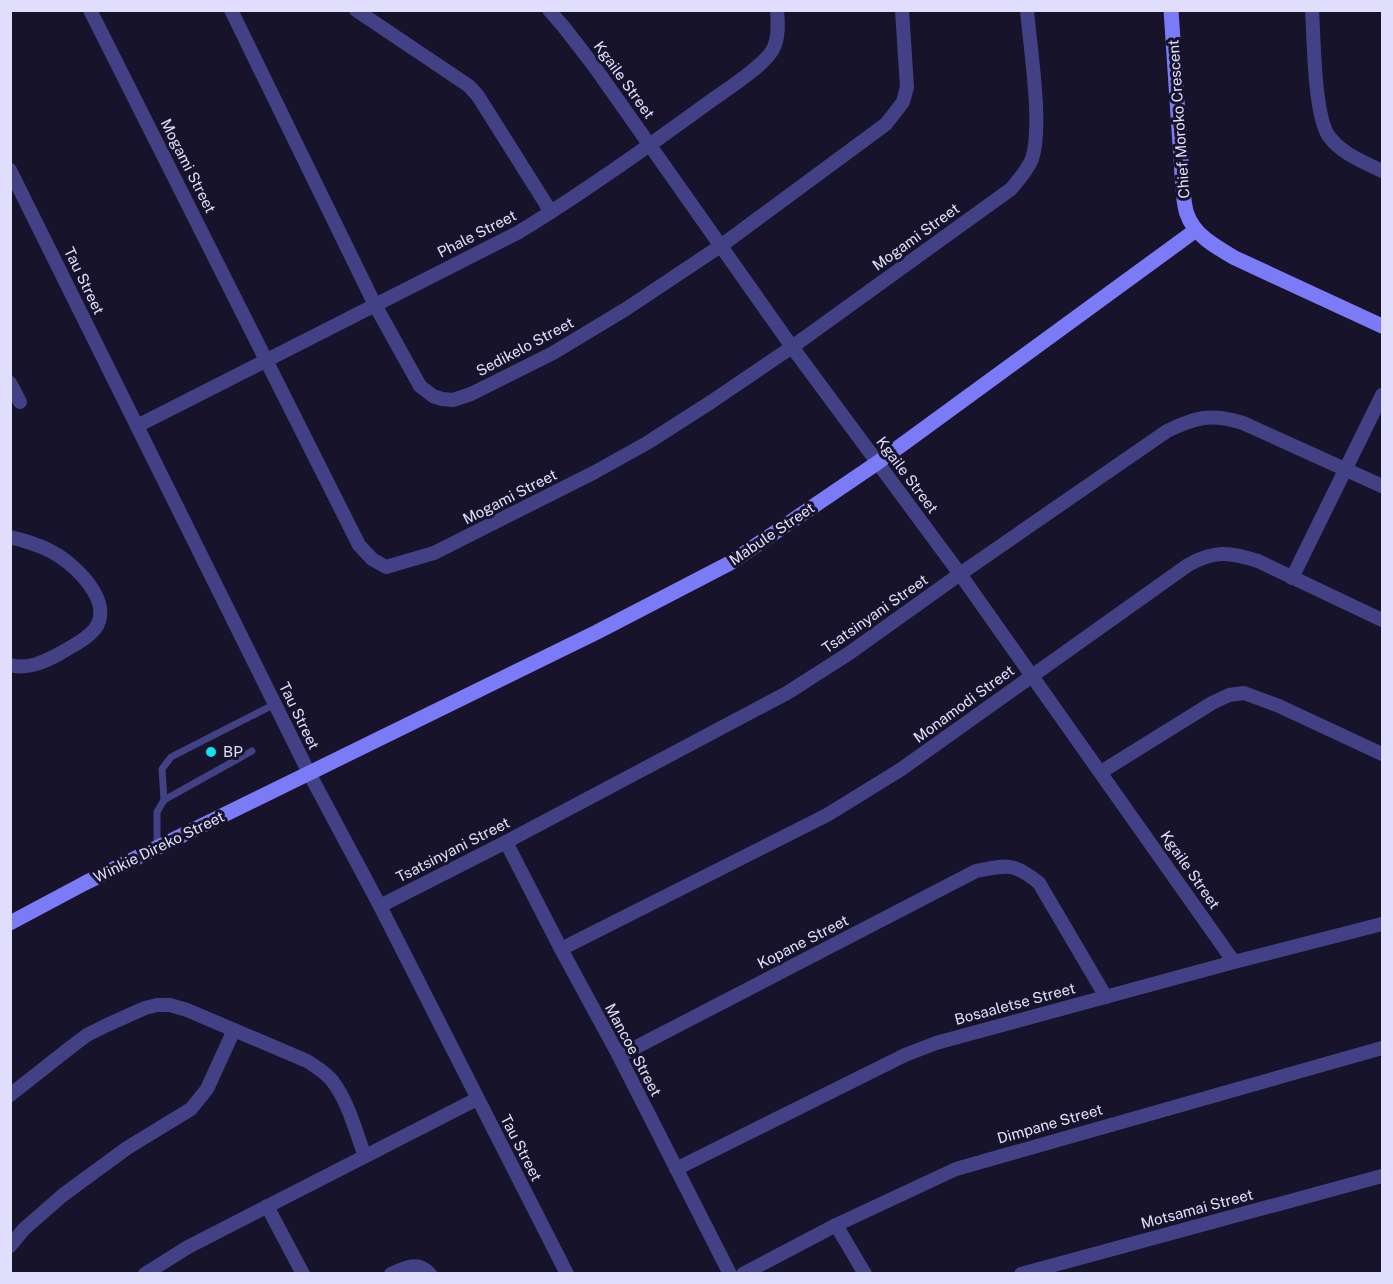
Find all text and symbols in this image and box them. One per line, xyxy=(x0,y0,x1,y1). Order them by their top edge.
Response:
street label: Kgaile Street xyxy=(591,38,658,122)
street label: Chief Moroko Crescent xyxy=(1164,39,1193,199)
street label: Mogami Street xyxy=(157,116,220,216)
street label: Mogami Street xyxy=(869,199,963,274)
street label: Phale Street xyxy=(434,206,519,261)
street label: Tau Street xyxy=(61,244,108,317)
street label: Sedikelo Street xyxy=(473,314,577,379)
street label: Kgaile Street xyxy=(873,433,942,516)
street label: Mogami Street xyxy=(460,465,560,528)
street label: Mabule Street xyxy=(726,499,818,568)
street label: Tsatsinyani Street xyxy=(819,571,931,656)
street label: Monamodi Street xyxy=(910,661,1017,746)
street label: Tau Street xyxy=(276,679,323,752)
place label: BP xyxy=(223,743,243,760)
marker: BP xyxy=(204,745,218,759)
street label: Winkie Direko Street xyxy=(91,807,227,886)
street label: Tsatsinyani Street xyxy=(393,814,513,886)
street label: Kgaile Street xyxy=(1157,827,1224,912)
street label: Kopane Street xyxy=(754,911,851,972)
street label: Bosaaletse Street xyxy=(953,979,1077,1028)
street label: Mancoe Street xyxy=(602,1000,665,1099)
street label: Dimpane Street xyxy=(995,1100,1105,1147)
street label: Tau Street xyxy=(497,1112,546,1184)
street label: Motsamai Street xyxy=(1139,1185,1255,1232)

